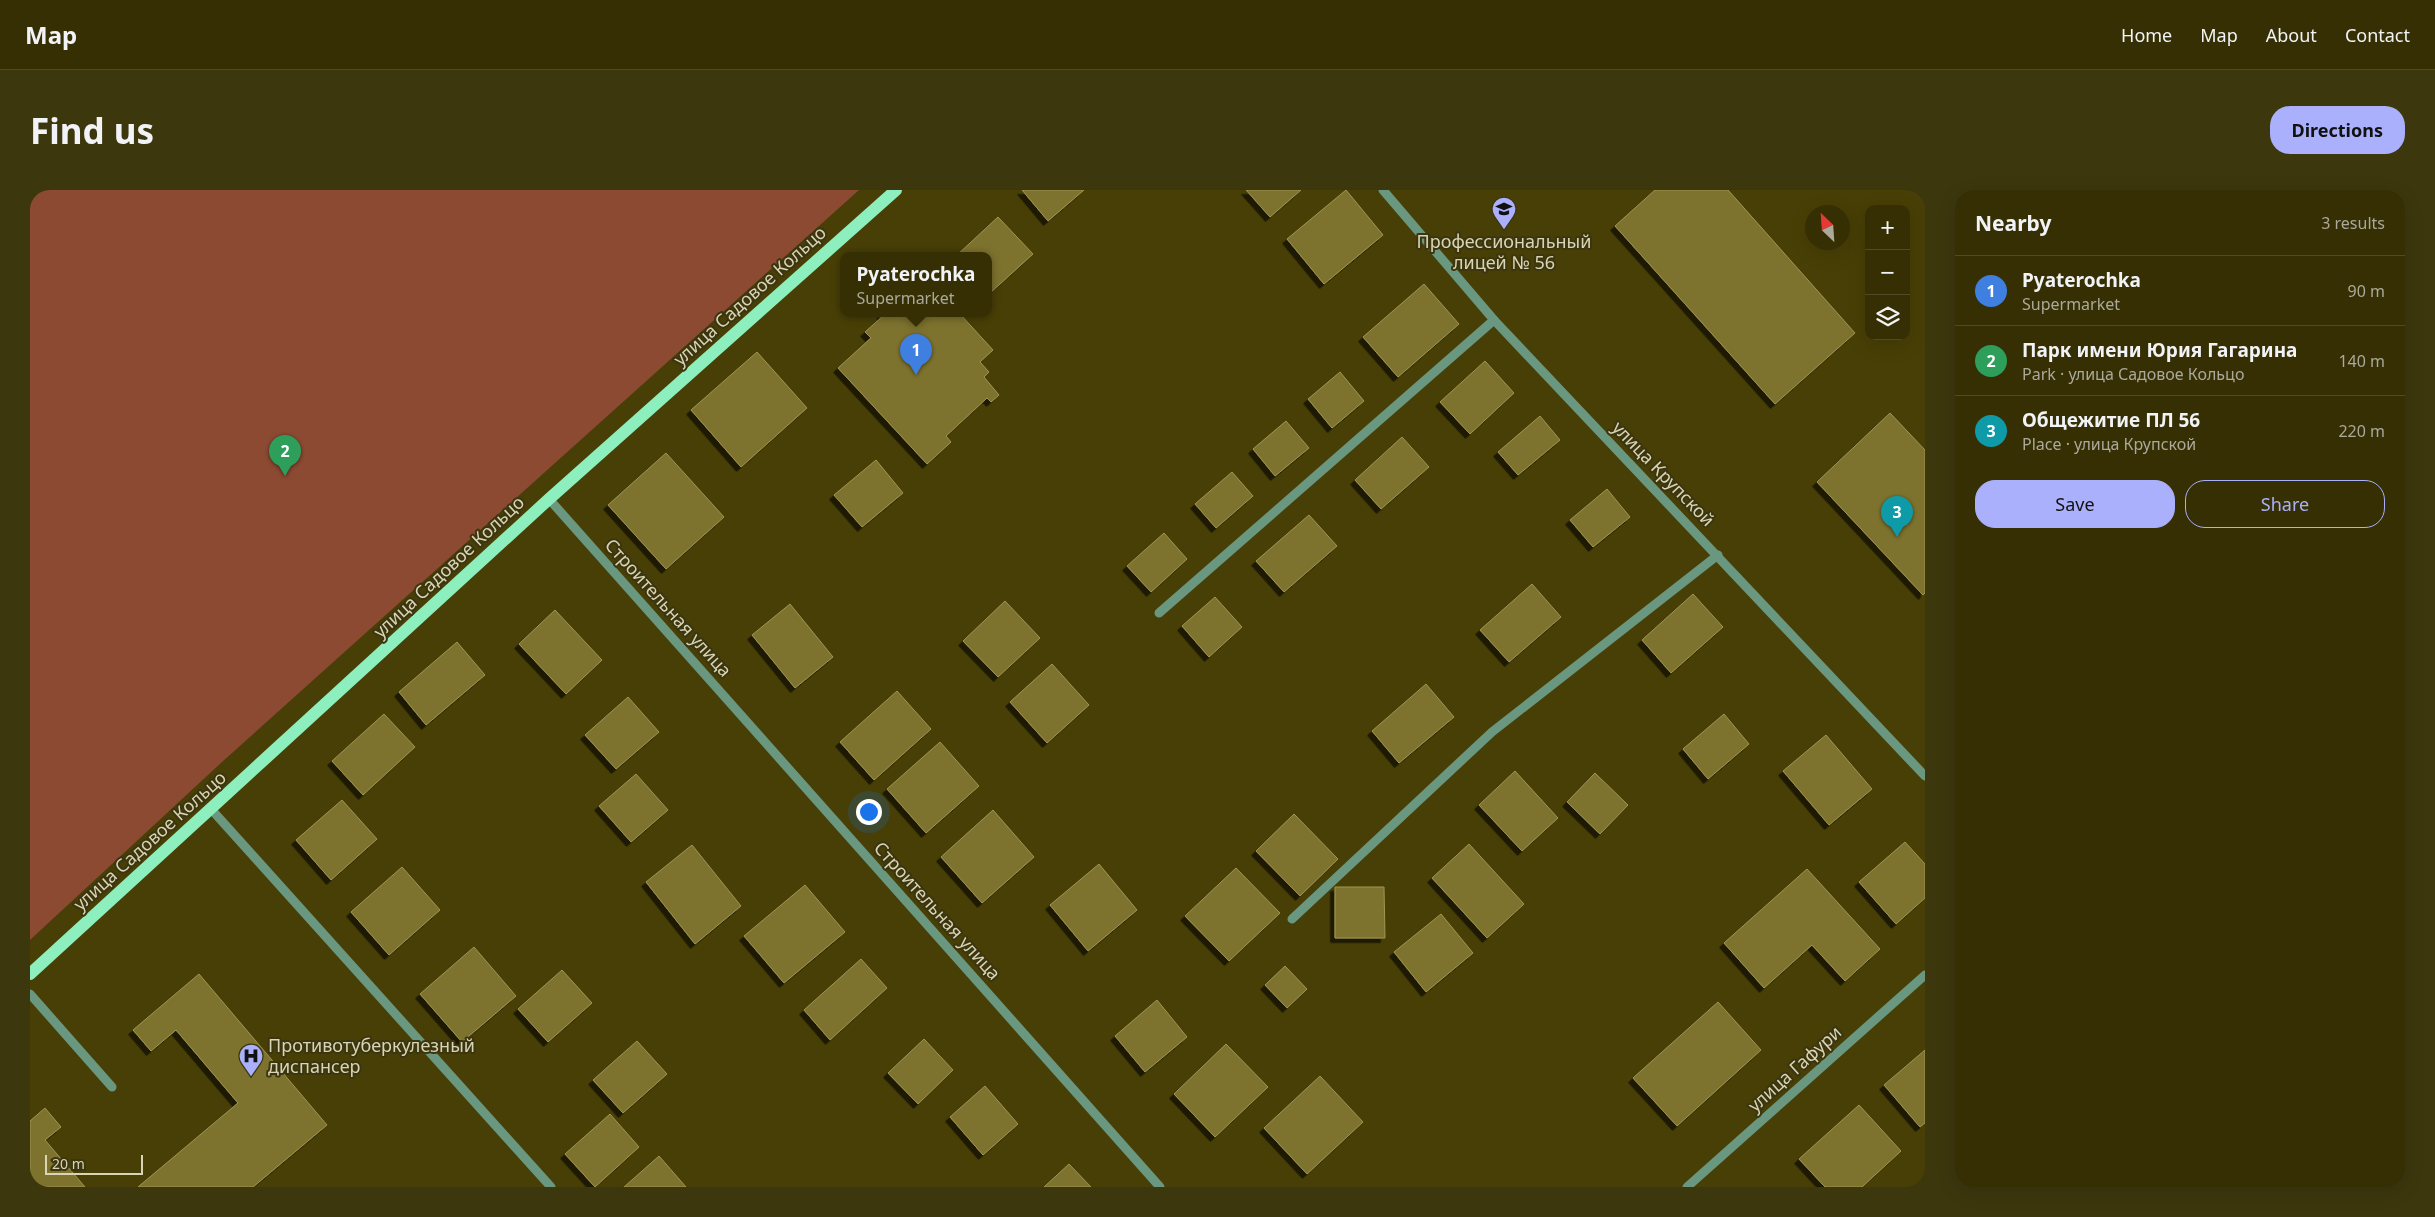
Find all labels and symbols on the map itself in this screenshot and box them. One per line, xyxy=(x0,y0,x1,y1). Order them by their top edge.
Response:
school or university icon: Профессиональный лицей № 56 xyxy=(1491,196,1517,230)
north arrow xyxy=(1805,205,1850,250)
street label: улица Садовое Кольцо xyxy=(668,220,831,370)
place label: Профессиональный лицей № 56 xyxy=(1417,229,1591,274)
pin: 1 xyxy=(900,334,932,375)
street label: улица Крупской xyxy=(1607,416,1720,531)
pin: 2 xyxy=(269,435,301,476)
street label: улица Садовое Кольцо xyxy=(368,490,529,643)
pin: 3 xyxy=(1881,496,1913,537)
street label: Строительная улица xyxy=(600,533,737,682)
street label: улица Садовое Кольцо xyxy=(68,765,231,915)
your location xyxy=(856,799,882,825)
street label: Строительная улица xyxy=(869,836,1006,985)
street label: улица Гафури xyxy=(1742,1020,1846,1117)
place label: Противотуберкулезный диспансер xyxy=(268,1033,475,1078)
hospital icon: Противотуберкулезный диспансер xyxy=(238,1043,264,1077)
scale bar xyxy=(45,1152,142,1175)

